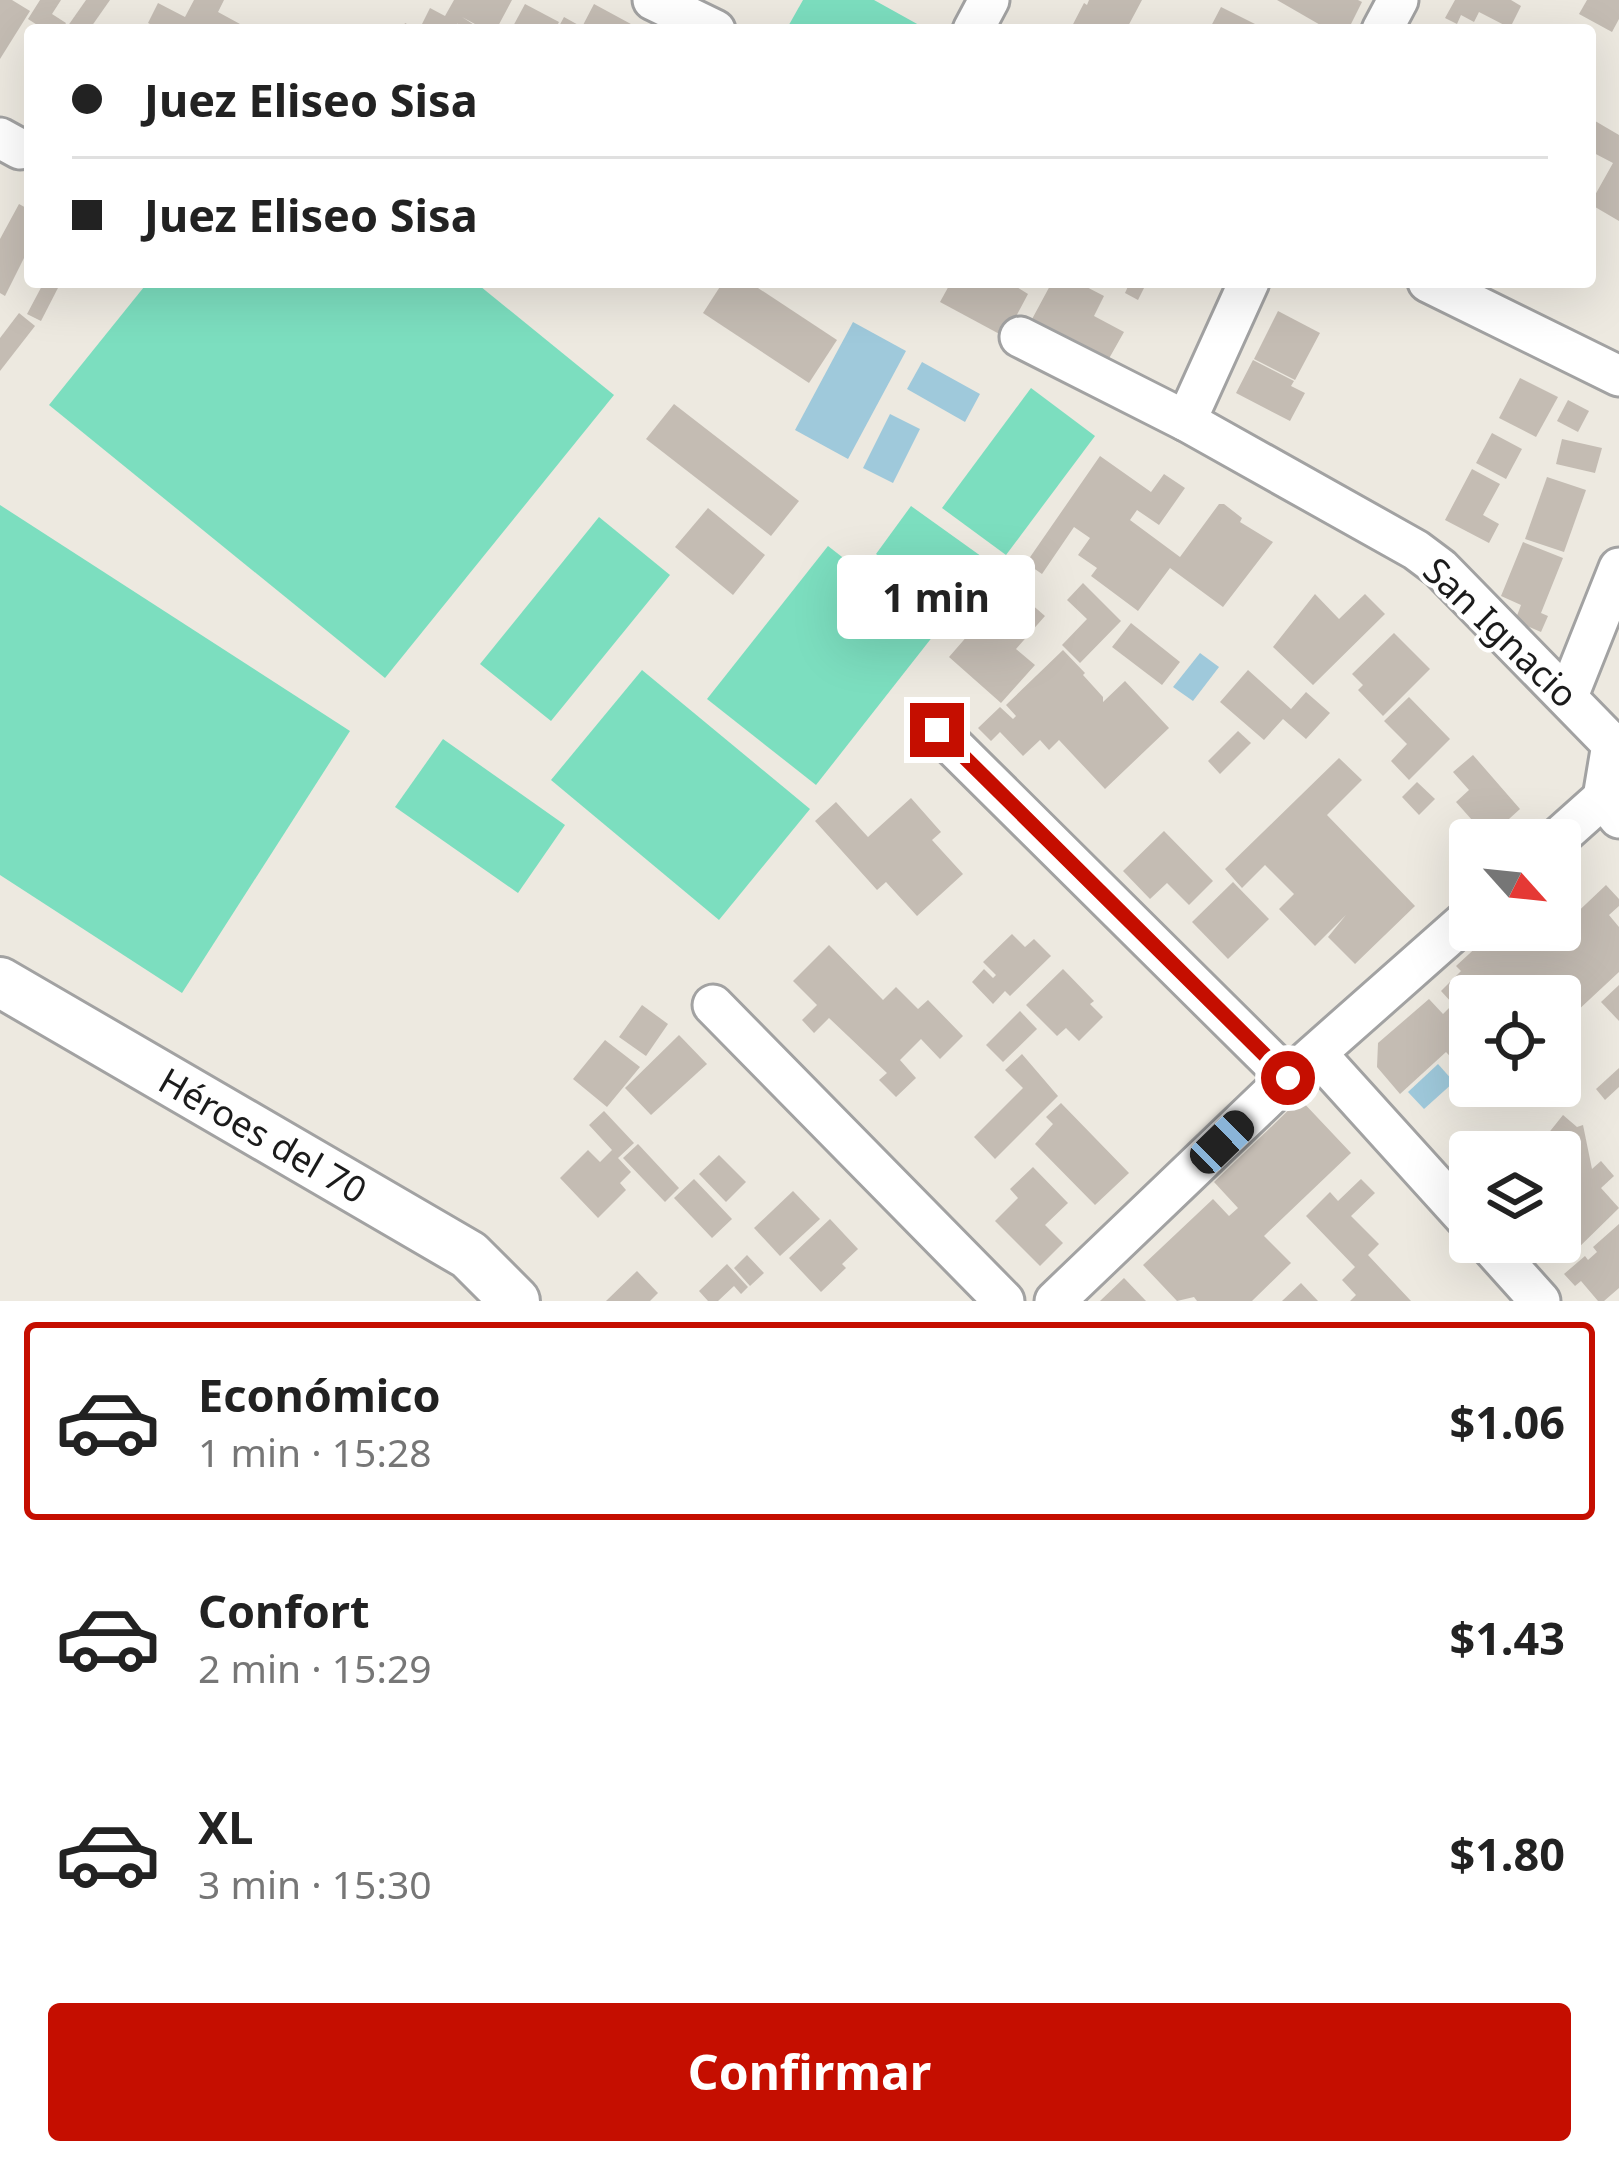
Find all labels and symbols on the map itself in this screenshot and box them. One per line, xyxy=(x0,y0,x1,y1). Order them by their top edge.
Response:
street label: San Ignacio xyxy=(1413,546,1589,718)
callout: 1 min xyxy=(838,556,1036,640)
route end xyxy=(910,703,964,757)
north arrow xyxy=(1449,819,1581,951)
route start xyxy=(1261,1051,1315,1105)
street label: Héroes del 70 xyxy=(150,1056,376,1214)
car xyxy=(1184,1104,1260,1180)

